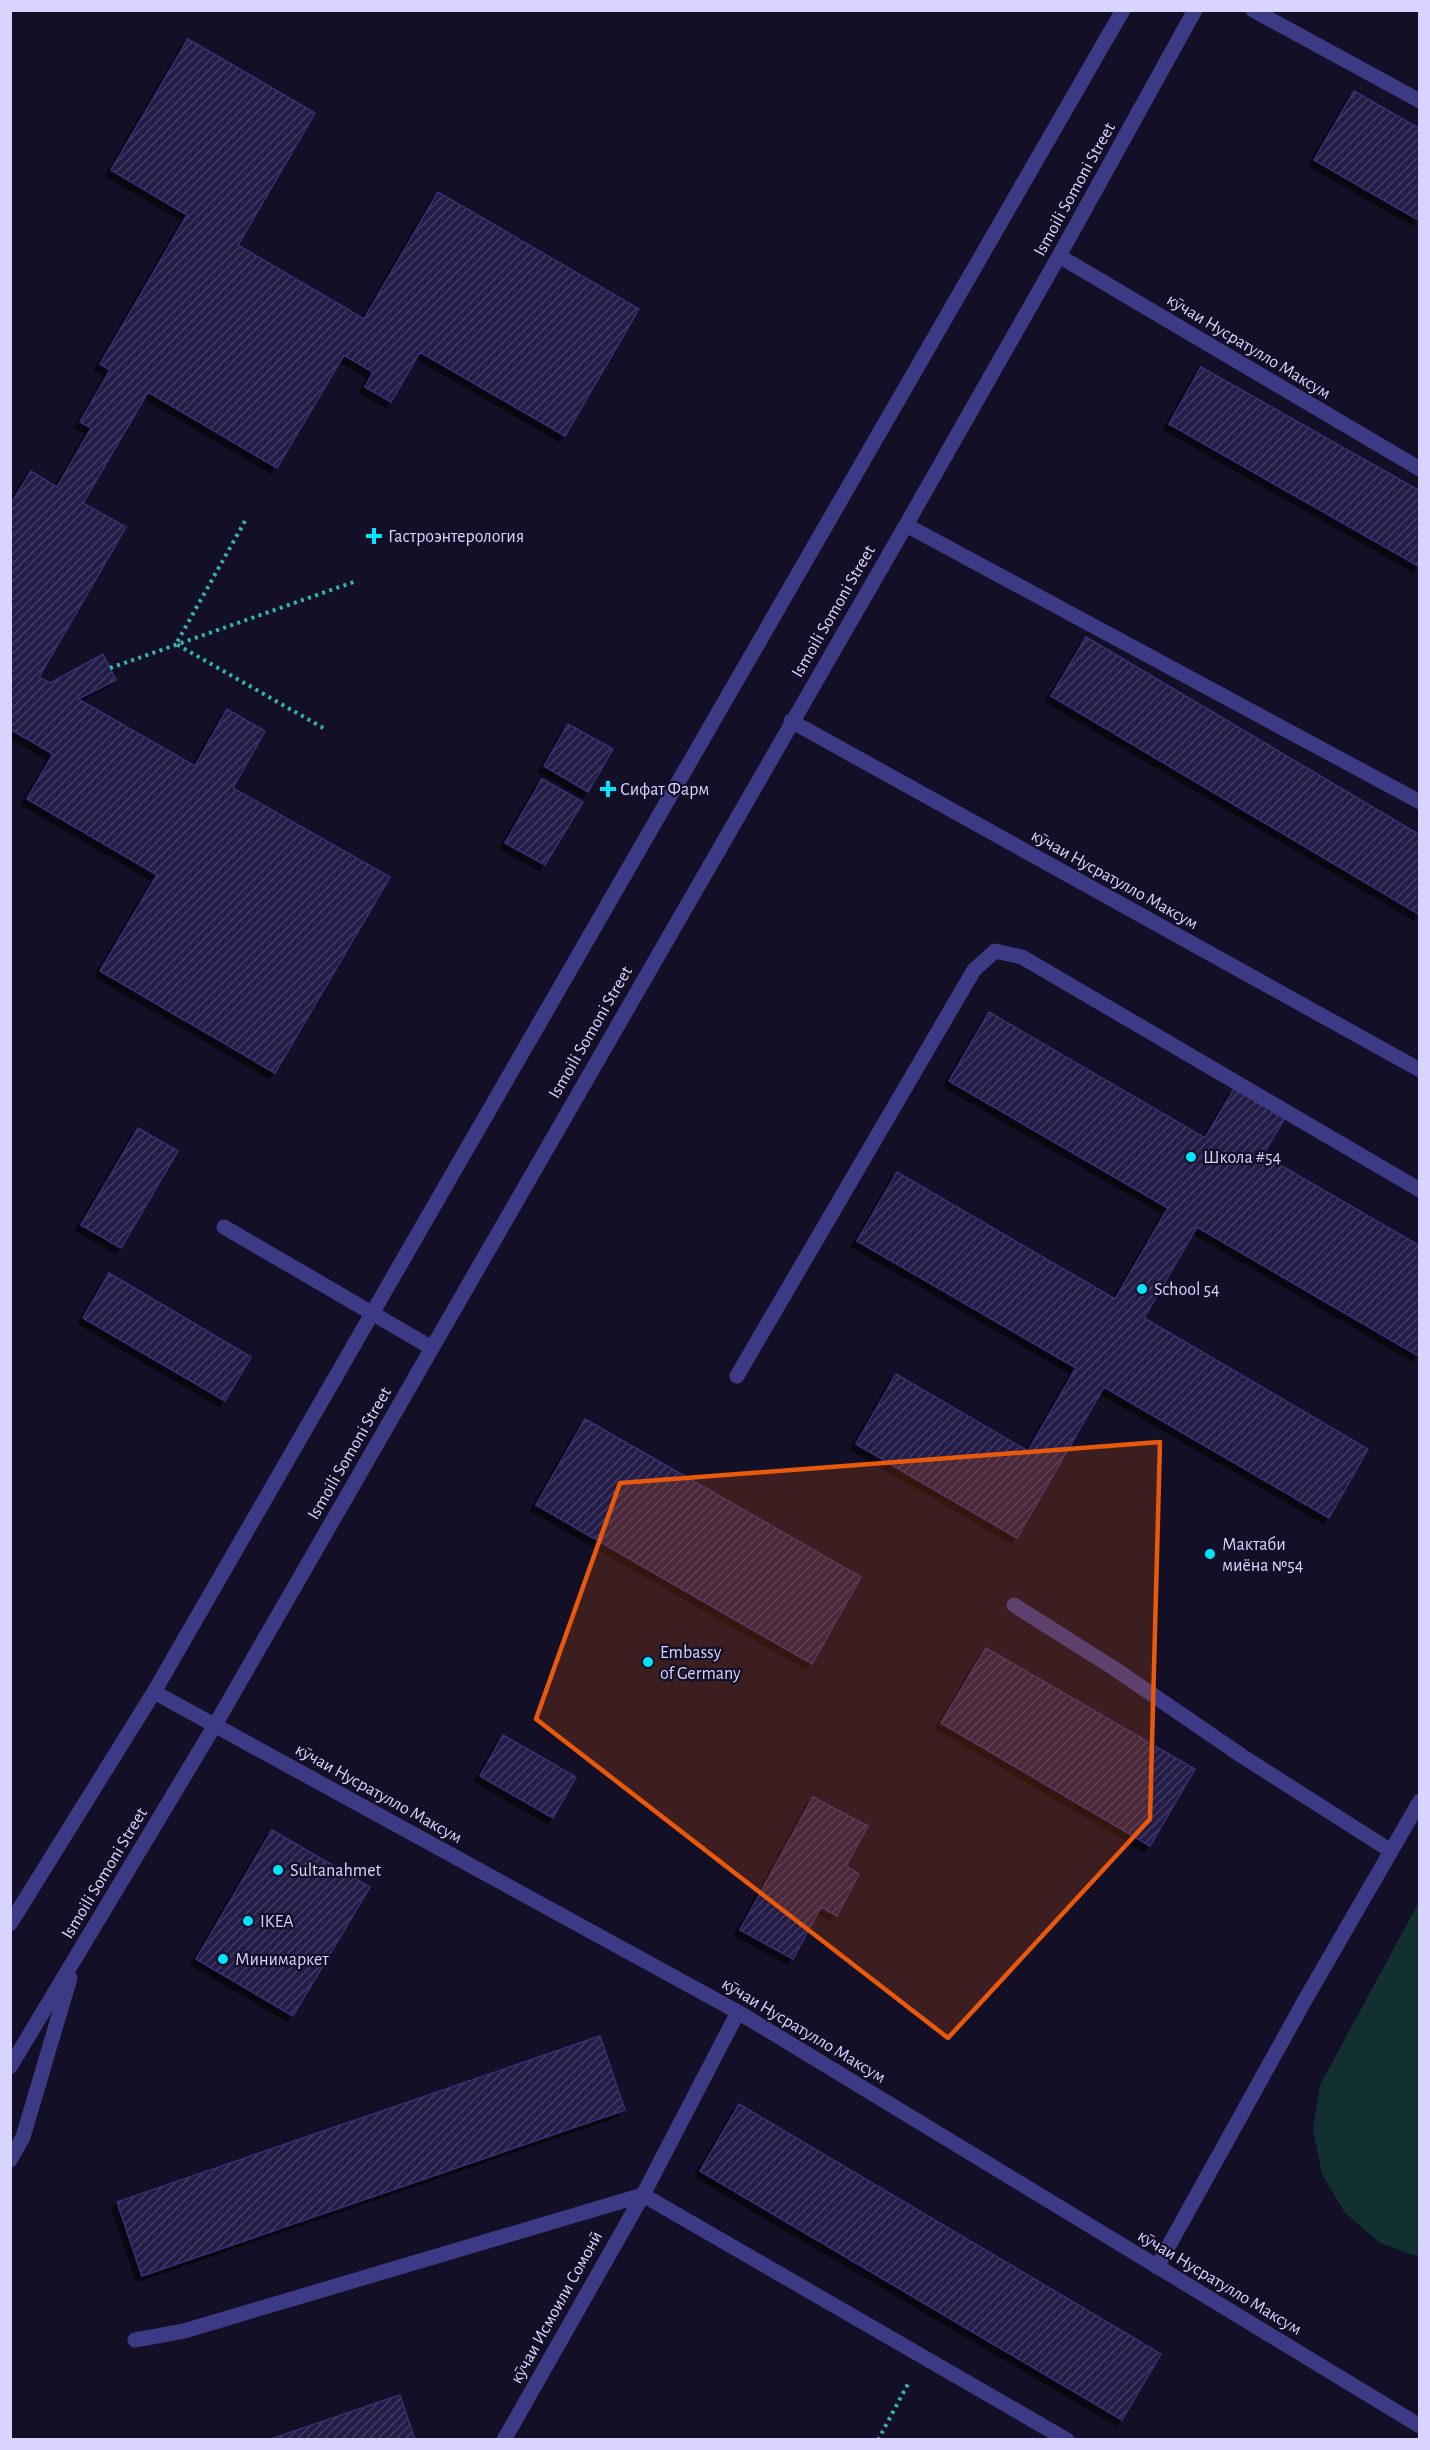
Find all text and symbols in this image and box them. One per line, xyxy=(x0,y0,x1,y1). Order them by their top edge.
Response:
street label: Ismoili Somoni Street xyxy=(1031,120,1119,259)
street label: кӯчаи Нусратулло Максум xyxy=(1163,291,1334,403)
marker: Гастроэнтерология xyxy=(365,527,383,545)
place label: Гастроэнтерология xyxy=(388,528,524,546)
street label: Ismoili Somoni Street xyxy=(789,542,879,681)
place label: Сифат Фарм xyxy=(620,781,709,799)
marker: Сифат Фарм xyxy=(601,782,615,796)
street label: кӯчаи Нусратулло Максум xyxy=(1028,826,1201,933)
street label: Ismoili Somoni Street xyxy=(546,963,636,1102)
place label: Школа #54 xyxy=(1203,1149,1281,1167)
marker: Школа #54 xyxy=(1184,1150,1198,1164)
place label: School 54 xyxy=(1154,1281,1220,1299)
marker: School 54 xyxy=(1135,1282,1149,1296)
street label: Ismoili Somoni Street xyxy=(305,1384,395,1523)
place label: Мактаби миёна №54 xyxy=(1222,1535,1304,1575)
marker: Мактаби миёна №54 xyxy=(1203,1547,1217,1561)
place label: Embassy of Germany xyxy=(660,1644,741,1683)
marker: Embassy of Germany xyxy=(641,1655,655,1669)
street label: кӯчаи Нусратулло Максум xyxy=(292,1740,465,1847)
street label: Ismoili Somoni Street xyxy=(59,1805,151,1942)
place label: Sultanahmet xyxy=(290,1862,381,1880)
marker: Sultanahmet xyxy=(271,1863,285,1877)
place label: IKEA xyxy=(260,1913,294,1931)
marker: IKEA xyxy=(241,1914,255,1928)
place label: Минимаркет xyxy=(235,1951,329,1969)
marker: Минимаркет xyxy=(216,1952,230,1966)
street label: кӯчаи Нусратулло Максум xyxy=(718,1975,889,2087)
street label: кӯчаи Нусратулло Максум xyxy=(1134,2227,1305,2339)
street label: кӯчаи Исмоили Сомонӣ xyxy=(508,2228,606,2387)

